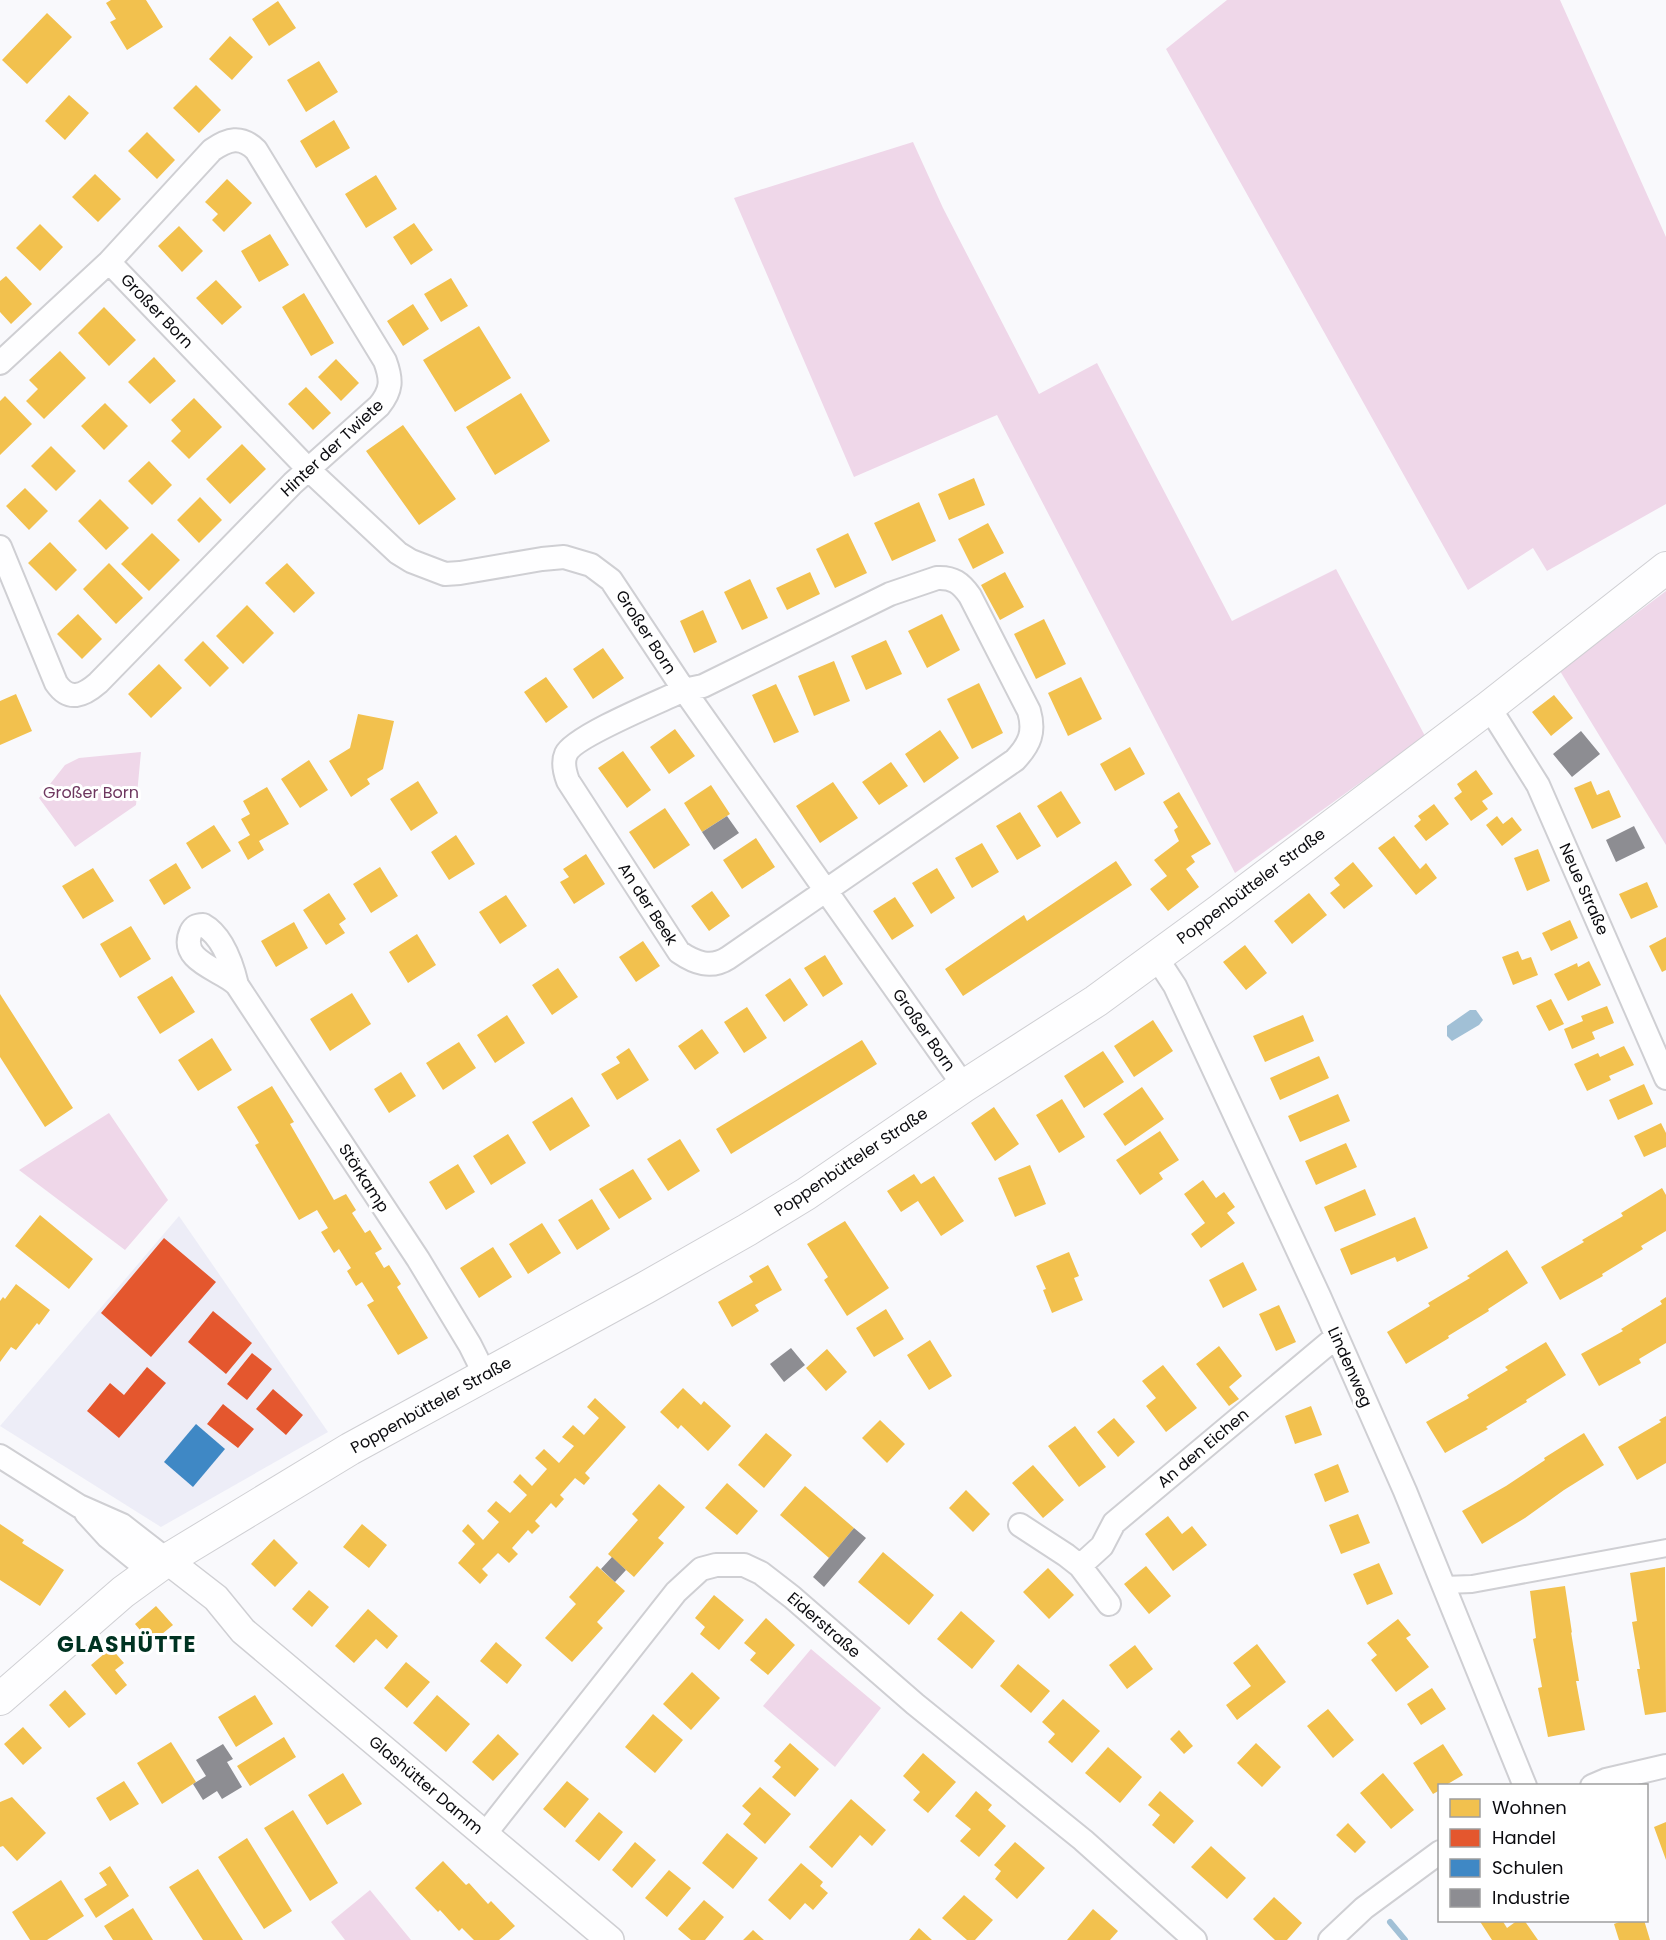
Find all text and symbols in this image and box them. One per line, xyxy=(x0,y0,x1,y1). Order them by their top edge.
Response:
street label: Großer Born xyxy=(115,268,199,354)
street label: Hinter der Twiete xyxy=(275,394,389,502)
street label: Großer Born xyxy=(610,585,682,679)
park label: Großer Born xyxy=(43,781,139,804)
street label: Poppenbütteler Straße xyxy=(1172,822,1330,950)
street label: Neue Straße xyxy=(1553,839,1615,939)
street label: An der Beek xyxy=(613,858,684,950)
street label: Großer Born xyxy=(887,984,961,1076)
street label: Poppenbütteler Straße xyxy=(770,1102,932,1222)
street label: Störkamp xyxy=(333,1139,395,1217)
street label: Lindenweg xyxy=(1322,1323,1378,1411)
street label: Poppenbütteler Straße xyxy=(346,1351,516,1459)
street label: An den Eichen xyxy=(1152,1403,1254,1493)
street label: Eiderstraße xyxy=(782,1587,866,1663)
district label: GLASHÜTTE xyxy=(57,1629,197,1660)
street label: Glashütter Damm xyxy=(364,1730,488,1840)
legend xyxy=(1438,1784,1648,1922)
text: Wohnen xyxy=(1492,1795,1567,1820)
text: Handel xyxy=(1492,1825,1556,1850)
text: Schulen xyxy=(1492,1855,1564,1880)
text: Industrie xyxy=(1492,1885,1570,1910)

